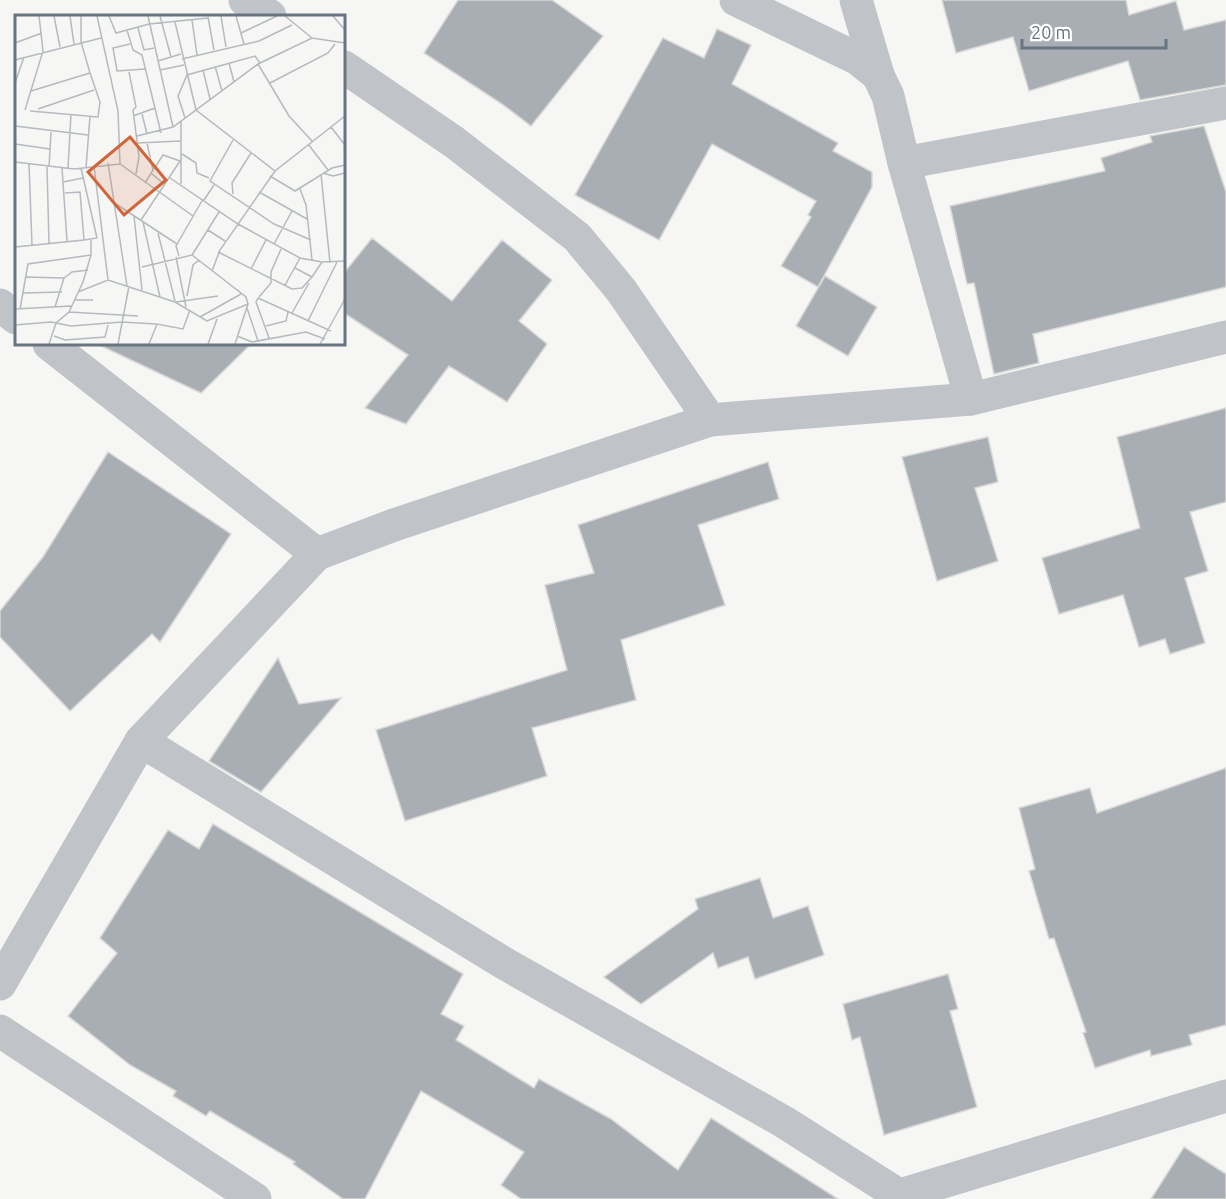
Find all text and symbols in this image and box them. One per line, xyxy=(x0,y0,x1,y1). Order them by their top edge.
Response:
scale bar xyxy=(1022,12,1166,50)
inset map xyxy=(15,15,345,345)
text: 20 m xyxy=(1031,22,1071,42)

